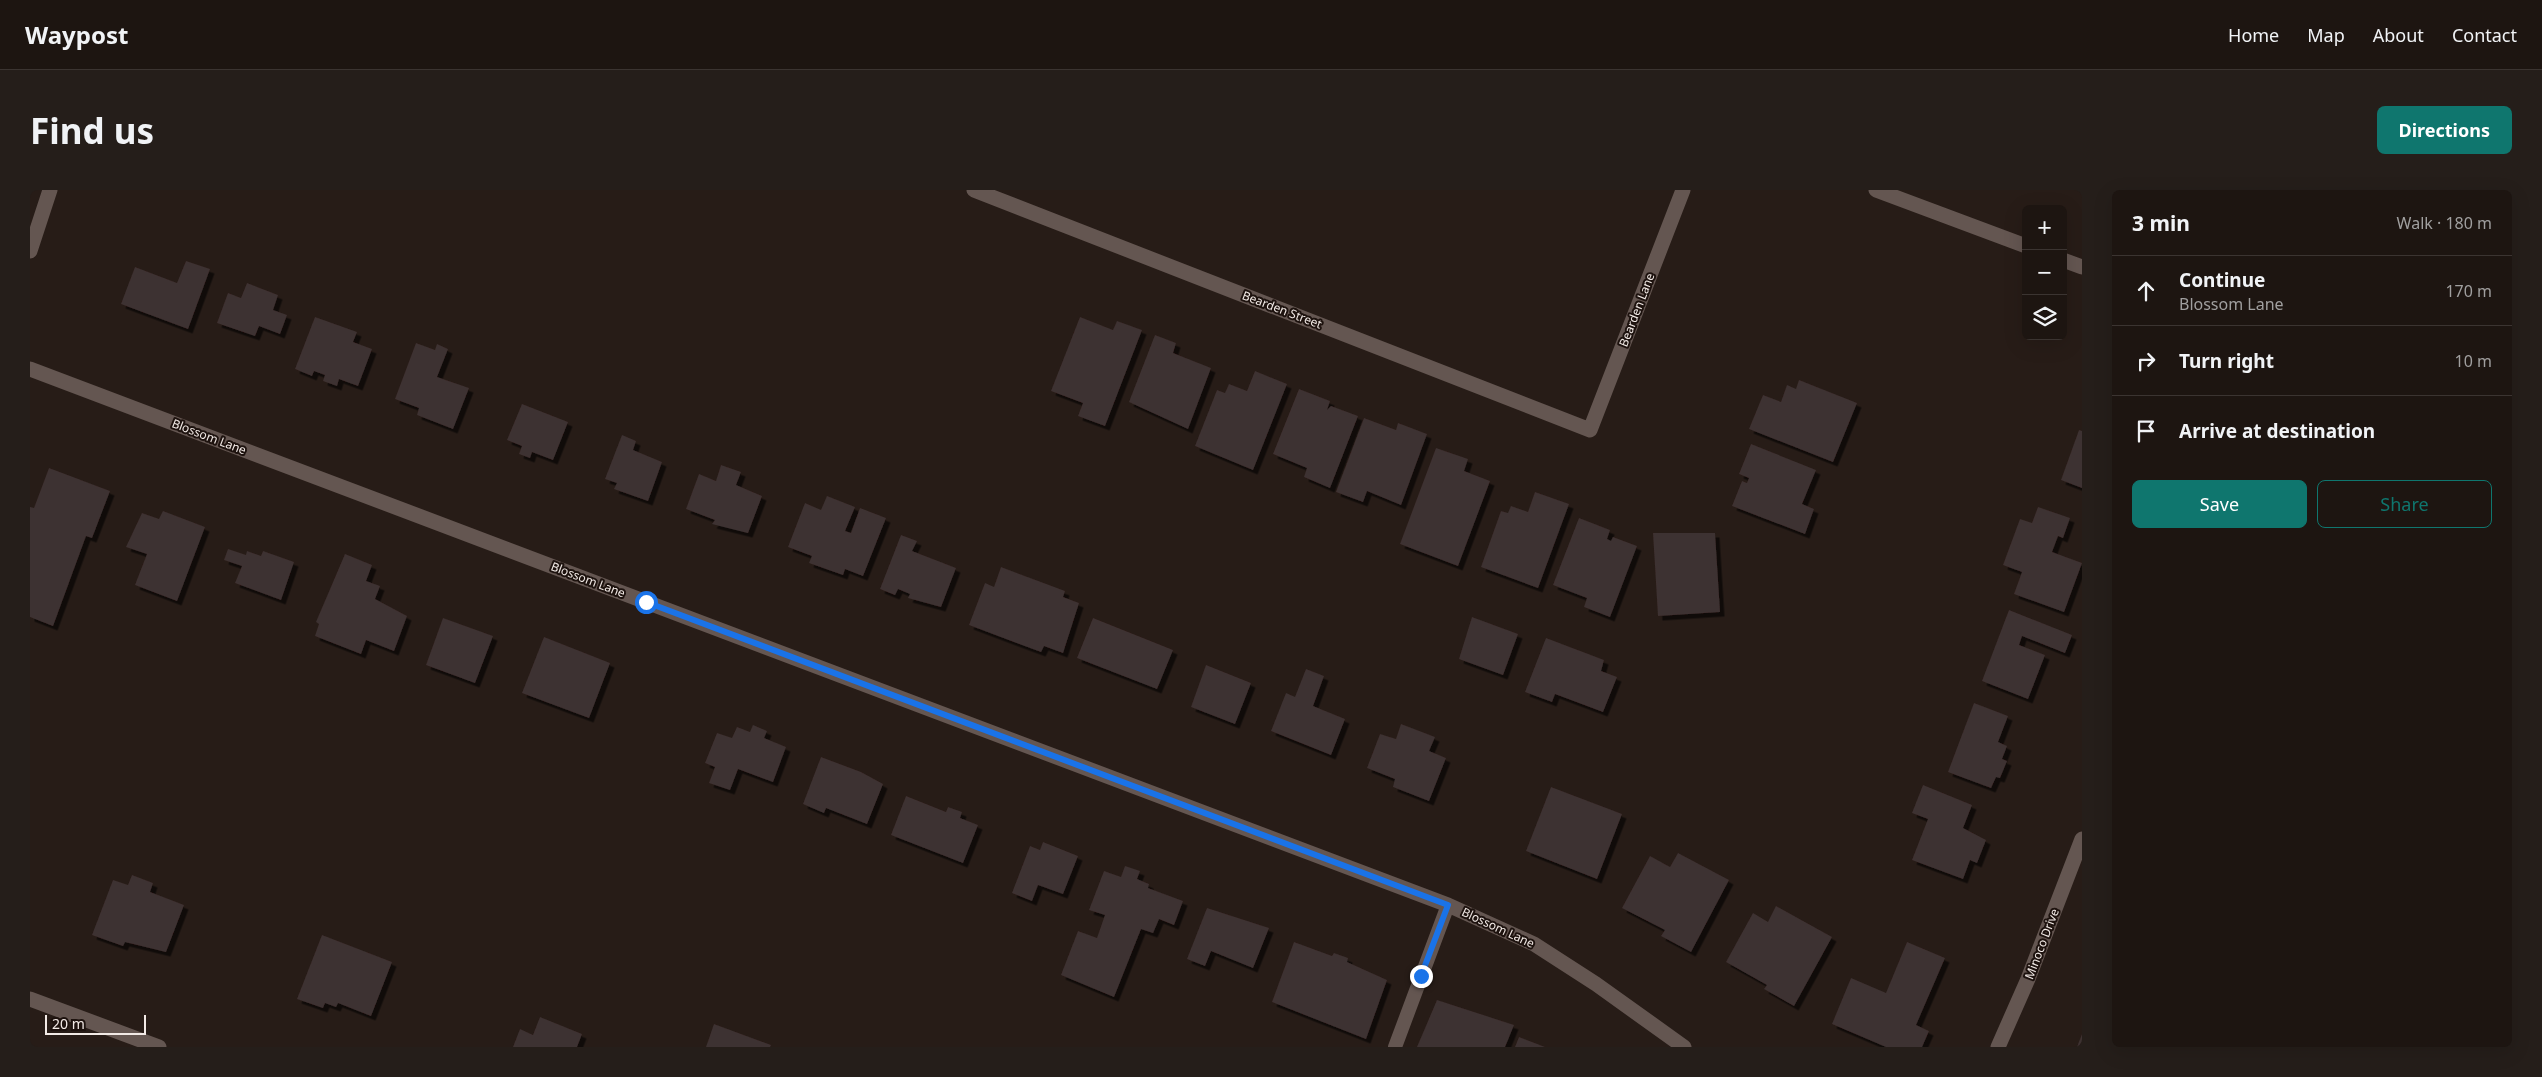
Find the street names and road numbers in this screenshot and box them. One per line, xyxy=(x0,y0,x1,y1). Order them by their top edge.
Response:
street label: Bearden Lane xyxy=(1615,270,1659,349)
street label: Bearden Street xyxy=(1240,287,1325,333)
street label: Blossom Lane xyxy=(170,415,249,459)
street label: Blossom Lane xyxy=(549,558,628,602)
street label: Blossom Lane xyxy=(1459,903,1538,952)
street label: Minoco Drive xyxy=(2020,906,2063,982)

